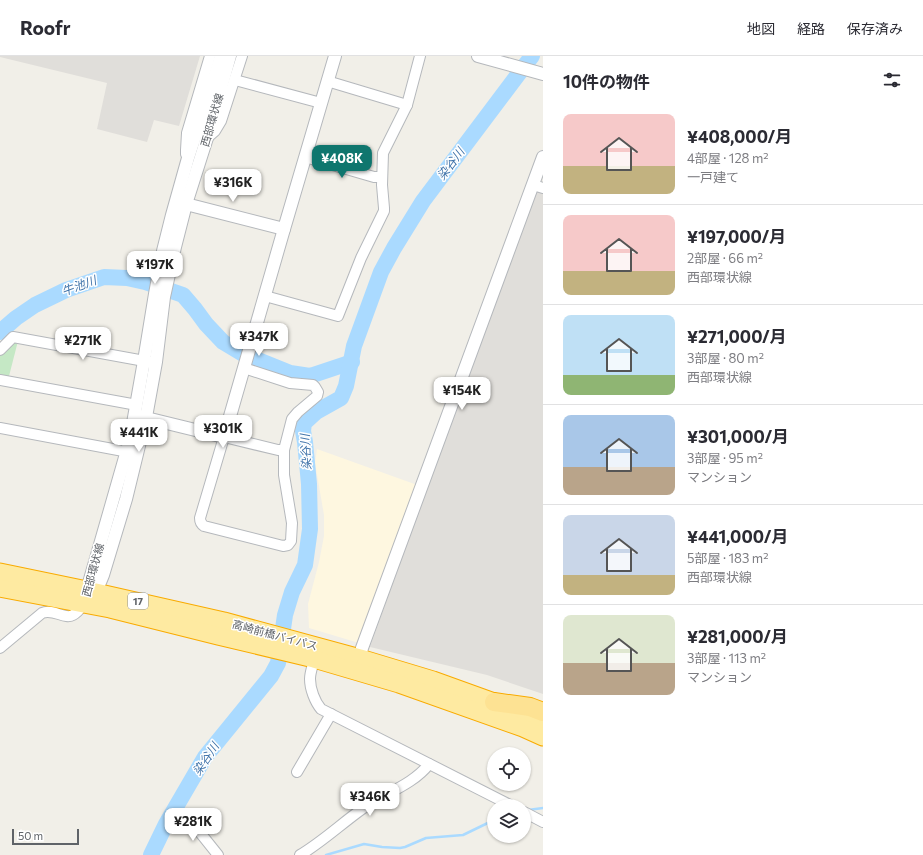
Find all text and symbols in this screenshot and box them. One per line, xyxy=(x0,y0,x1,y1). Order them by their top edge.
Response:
text: Roofr xyxy=(20,16,71,39)
text: 地図 xyxy=(747,20,775,37)
text: 経路 xyxy=(797,20,825,37)
text: 保存済み xyxy=(847,20,903,37)
icon: filters xyxy=(881,69,903,91)
text: 10件の物件 xyxy=(563,71,650,92)
street label: 西部環状線 xyxy=(198,92,225,148)
text: ¥408,000/月 xyxy=(687,126,792,147)
icon: home xyxy=(595,130,643,178)
water label: 染谷川 xyxy=(434,143,468,182)
pin: ¥408K xyxy=(314,145,370,179)
text: ¥408K xyxy=(321,150,363,166)
text: 4部屋 · 128 m² xyxy=(687,150,769,166)
pin: ¥316K xyxy=(205,169,261,203)
text: 一戸建て xyxy=(687,169,739,185)
text: ¥316K xyxy=(214,174,252,190)
text: ¥197,000/月 xyxy=(687,226,786,247)
icon: home xyxy=(595,231,643,279)
text: 2部屋 · 66 m² xyxy=(687,250,763,266)
pin: ¥197K xyxy=(127,251,183,285)
text: ¥197K xyxy=(136,256,174,272)
text: 西部環状線 xyxy=(687,269,752,285)
water label: 牛池川 xyxy=(59,272,100,298)
pin: ¥347K xyxy=(231,323,287,357)
text: ¥271,000/月 xyxy=(687,326,787,347)
pin: ¥271K xyxy=(55,327,111,361)
text: ¥347K xyxy=(239,328,279,344)
icon: home xyxy=(595,331,643,379)
text: ¥271K xyxy=(64,332,102,348)
text: 3部屋 · 80 m² xyxy=(687,350,764,366)
text: 西部環状線 xyxy=(687,369,752,385)
pin: ¥154K xyxy=(434,377,490,411)
text: ¥154K xyxy=(443,382,481,398)
pin: ¥301K xyxy=(195,415,251,449)
pin: ¥441K xyxy=(111,419,167,453)
text: ¥301K xyxy=(203,420,243,436)
text: ¥441K xyxy=(120,424,158,440)
text: ¥301,000/月 xyxy=(687,426,789,447)
icon: home xyxy=(595,431,643,479)
water label: 染谷川 xyxy=(297,432,313,470)
text: 3部屋 · 95 m² xyxy=(687,450,763,466)
text: マンション xyxy=(687,469,752,485)
text: ¥441,000/月 xyxy=(687,526,788,547)
icon: home xyxy=(595,531,643,579)
street label: 西部環状線 xyxy=(79,542,106,598)
text: 5部屋 · 183 m² xyxy=(687,550,768,566)
text: 西部環状線 xyxy=(687,569,752,585)
road number: 17 xyxy=(128,593,148,609)
street label: 高崎前橋バイパス xyxy=(231,617,319,652)
text: ¥281,000/月 xyxy=(687,626,788,647)
icon: home xyxy=(595,631,643,679)
text: 3部屋 · 113 m² xyxy=(687,650,766,666)
text: マンション xyxy=(687,669,752,685)
water label: 染谷川 xyxy=(189,738,222,777)
map controls xyxy=(487,747,531,843)
button: locate xyxy=(487,747,531,791)
pin: ¥346K xyxy=(342,783,398,817)
text: ¥346K xyxy=(349,788,391,804)
button: layers xyxy=(487,799,531,843)
pin: ¥281K xyxy=(165,808,221,842)
text: ¥281K xyxy=(174,813,212,829)
scale bar xyxy=(12,827,79,846)
text: 50 m xyxy=(18,829,43,842)

